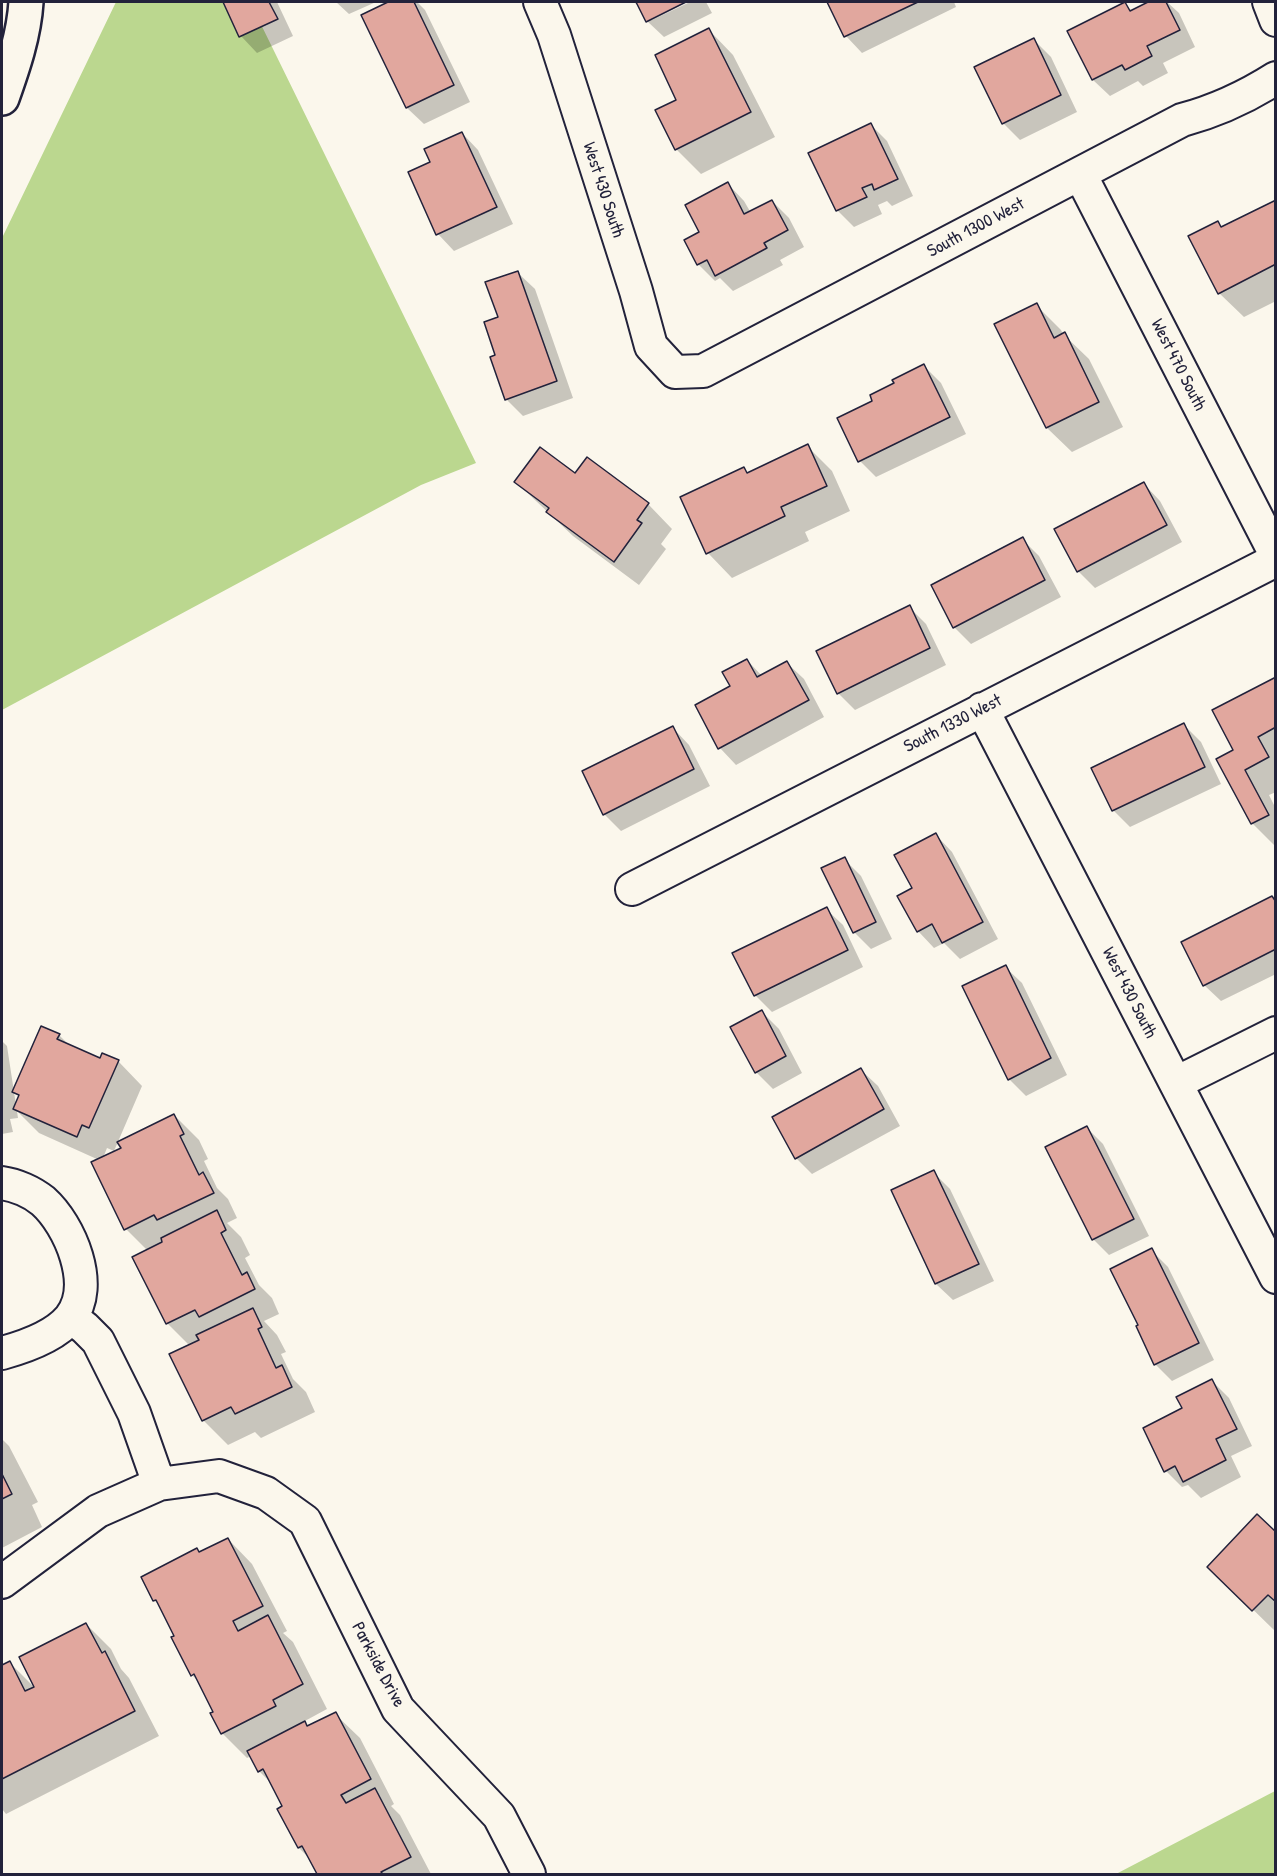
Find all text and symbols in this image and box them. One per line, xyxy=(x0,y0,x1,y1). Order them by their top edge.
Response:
street label: West 430 South xyxy=(577,140,629,240)
street label: South 1300 West xyxy=(924,193,1028,263)
street label: West 470 South xyxy=(1146,316,1210,414)
street label: South 1330 West xyxy=(900,690,1006,758)
street label: West 430 South xyxy=(1097,944,1161,1042)
street label: Parkside Drive xyxy=(347,1619,409,1711)

